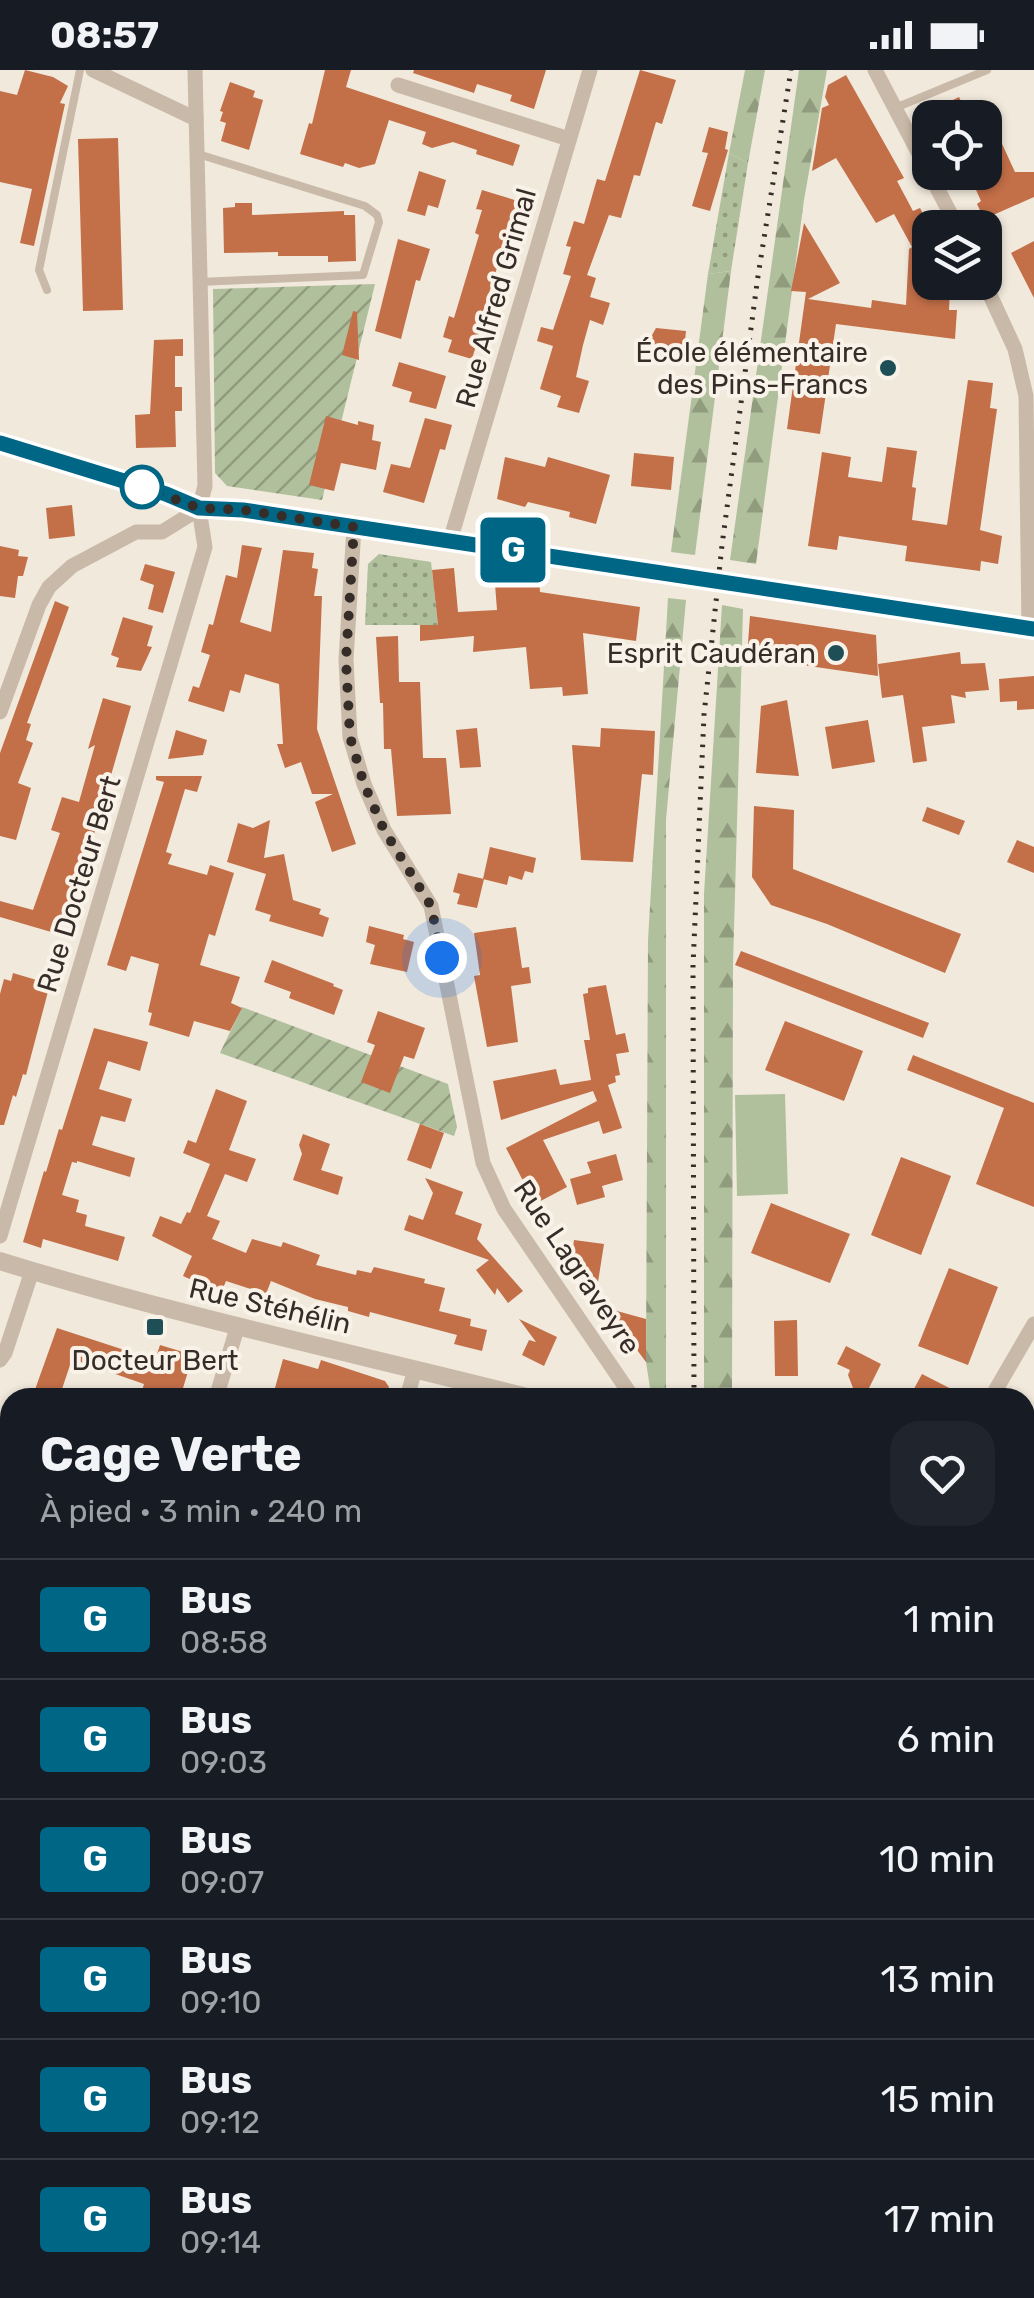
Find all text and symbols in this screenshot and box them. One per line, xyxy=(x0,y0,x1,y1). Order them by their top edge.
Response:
text: 08:57 xyxy=(50,12,159,58)
map controls xyxy=(912,100,1002,300)
button: locate xyxy=(912,100,1002,190)
street label: Rue Alfred Grimal xyxy=(449,185,543,411)
button: layers xyxy=(912,210,1002,300)
place label: École élémentaire des Pins-Francs xyxy=(636,336,868,401)
marker: École élémentaire des Pins-Francs xyxy=(877,357,899,379)
unlabelled marker xyxy=(121,466,163,508)
line badge: G xyxy=(480,518,546,582)
text: G xyxy=(500,529,526,571)
place label: Esprit Caudéran xyxy=(607,637,816,670)
marker: Esprit Caudéran xyxy=(825,642,847,664)
street label: Rue Docteur Bert xyxy=(30,772,128,996)
your location xyxy=(417,933,467,983)
street label: Rue Lagraveyre xyxy=(507,1174,647,1360)
street label: Rue Stéhélin xyxy=(186,1271,354,1341)
marker: Docteur Bert xyxy=(144,1316,166,1338)
place label: Docteur Bert xyxy=(71,1344,239,1377)
button: heart xyxy=(890,1421,995,1526)
text: Cage Verte xyxy=(40,1426,302,1483)
text: À pied · 3 min · 240 m xyxy=(40,1492,362,1530)
text: Bus xyxy=(180,1577,252,1623)
text: 1 min xyxy=(903,1596,995,1642)
text: G xyxy=(82,1598,108,1640)
text: 08:58 xyxy=(180,1623,268,1661)
text: Bus xyxy=(180,1697,252,1743)
text: 6 min xyxy=(897,1716,995,1762)
text: G xyxy=(82,1718,108,1760)
text: 09:03 xyxy=(180,1743,267,1781)
text: Bus xyxy=(180,1817,252,1863)
text: 10 min xyxy=(879,1836,995,1882)
text: G xyxy=(82,1838,108,1880)
text: 09:07 xyxy=(180,1863,264,1901)
text: Bus xyxy=(180,1937,252,1983)
text: 13 min xyxy=(881,1956,995,2002)
text: G xyxy=(82,1958,108,2000)
text: 09:10 xyxy=(180,1983,262,2021)
text: Bus xyxy=(180,2057,252,2103)
text: 15 min xyxy=(881,2076,995,2122)
text: G xyxy=(82,2078,108,2120)
text: 09:12 xyxy=(180,2103,260,2141)
text: Bus xyxy=(180,2177,252,2223)
text: 17 min xyxy=(884,2196,995,2242)
text: G xyxy=(82,2198,108,2240)
text: 09:14 xyxy=(180,2223,261,2261)

